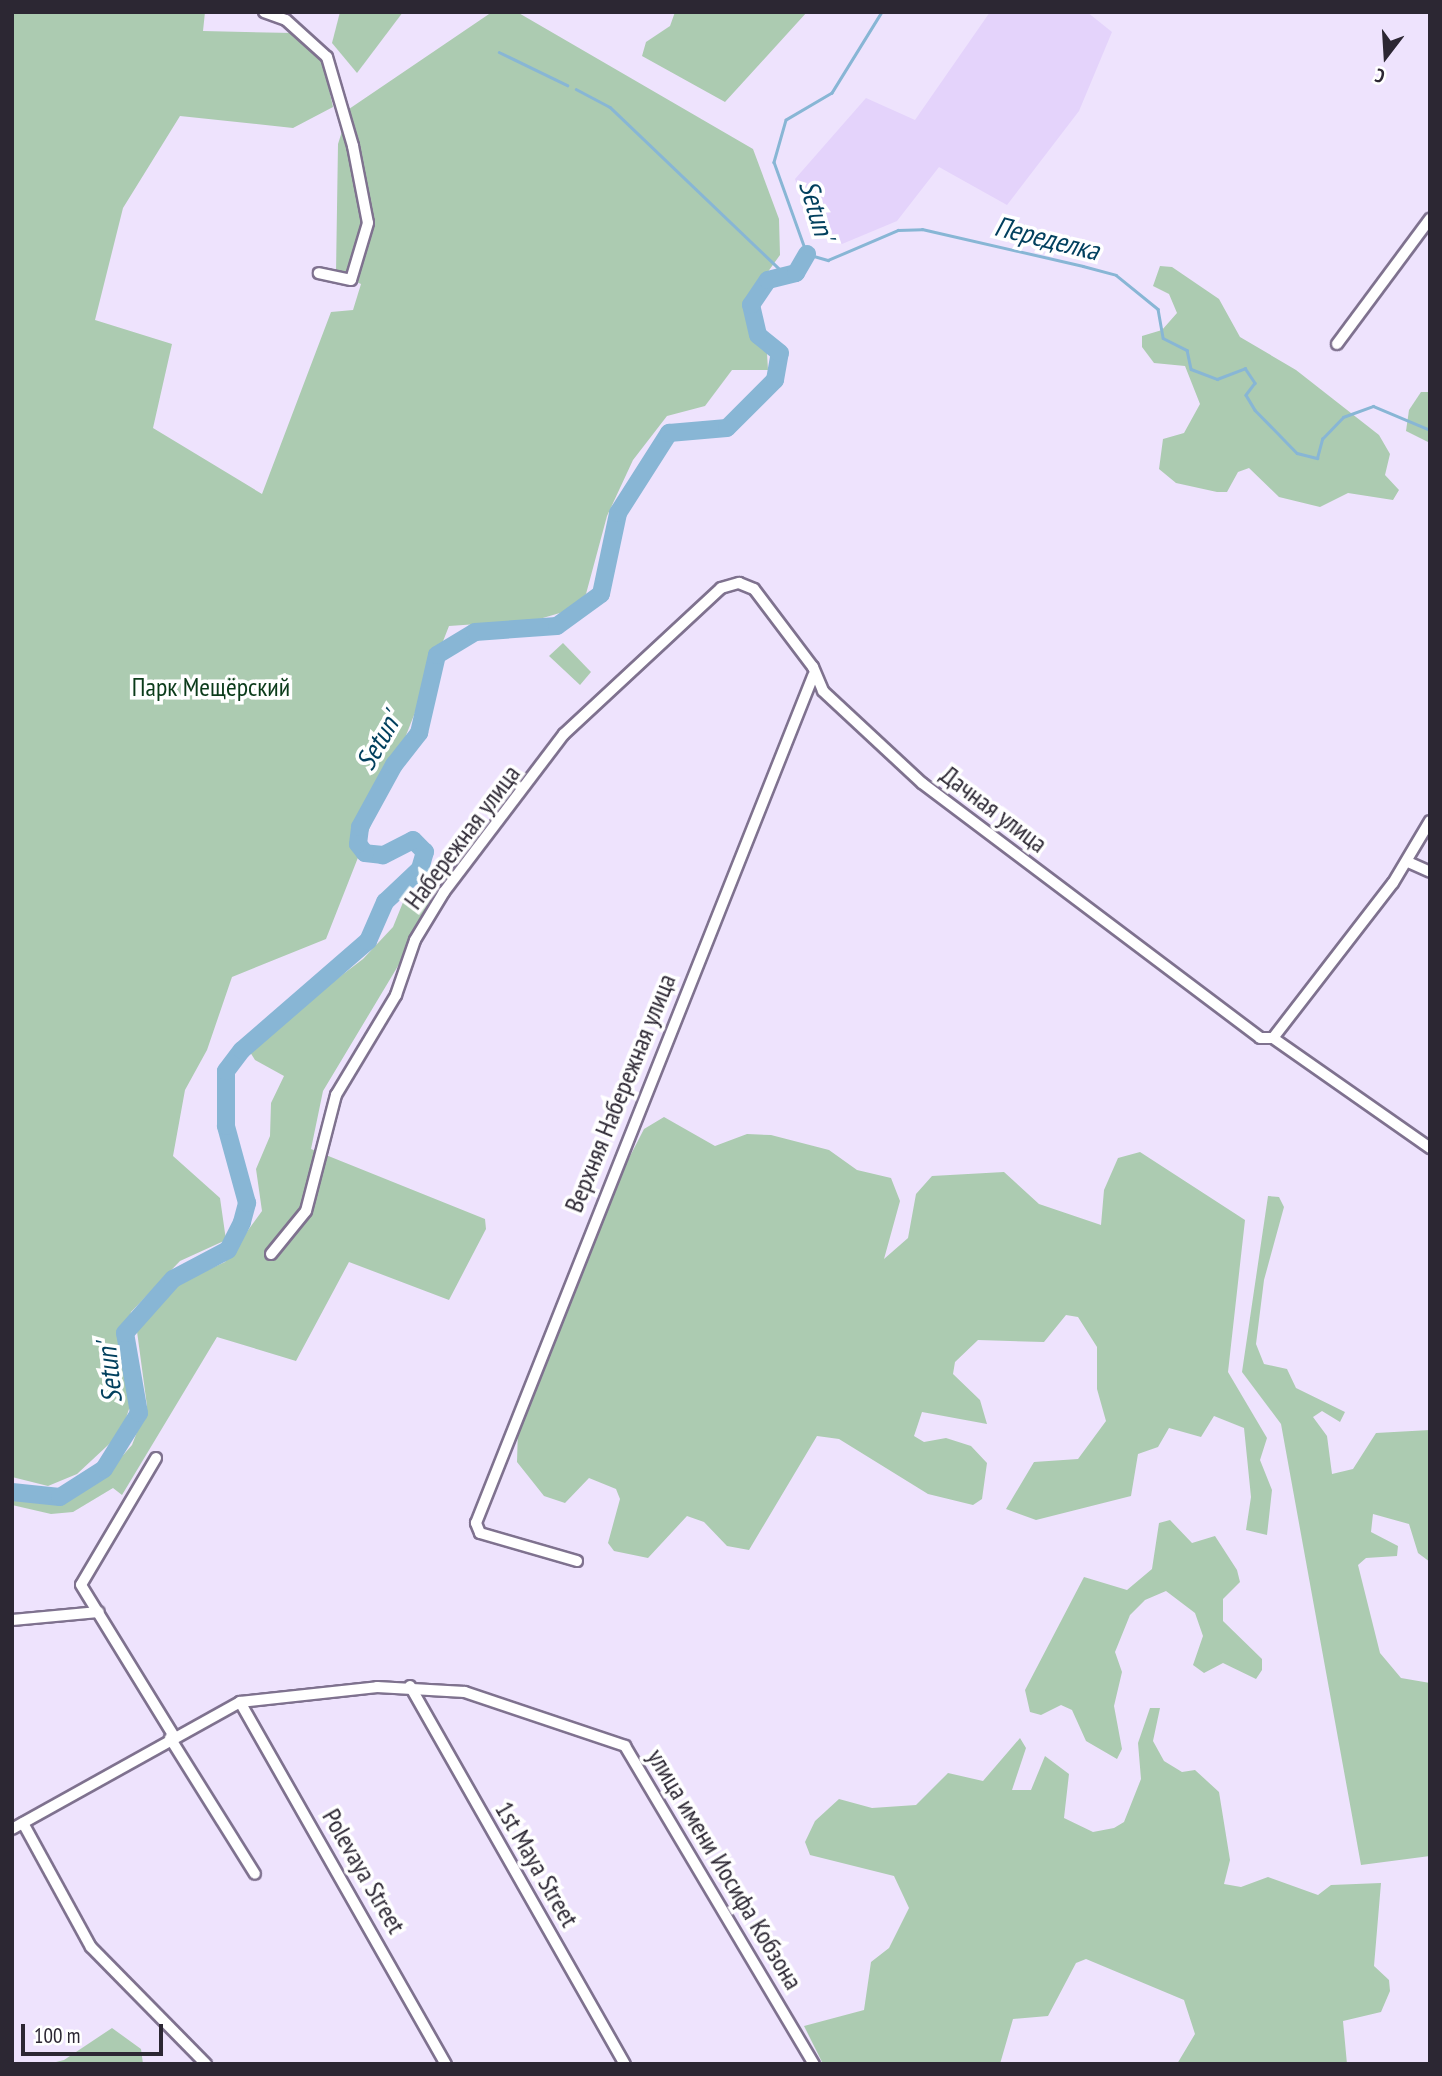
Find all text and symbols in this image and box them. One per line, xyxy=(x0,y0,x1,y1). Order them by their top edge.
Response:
north arrow xyxy=(1351,21,1421,91)
text: С xyxy=(1372,63,1388,89)
water label: Setun' xyxy=(792,176,842,244)
water label: Переделка xyxy=(991,209,1103,267)
park label: Парк Мещёрский xyxy=(132,671,290,703)
water label: Setun' xyxy=(348,706,408,776)
street label: Набережная улица xyxy=(398,759,526,915)
street label: Дачная улица xyxy=(935,759,1053,859)
street label: Верхняя Набережная улица xyxy=(558,969,682,1217)
water label: Setun' xyxy=(89,1341,129,1405)
street label: улица имени Иосифа Кобзона xyxy=(641,1743,809,1995)
street label: 1st Maya Street xyxy=(489,1796,585,1932)
street label: Polevaya Street xyxy=(316,1803,412,1939)
scale bar xyxy=(24,2010,166,2054)
text: 100 m xyxy=(34,2022,80,2049)

